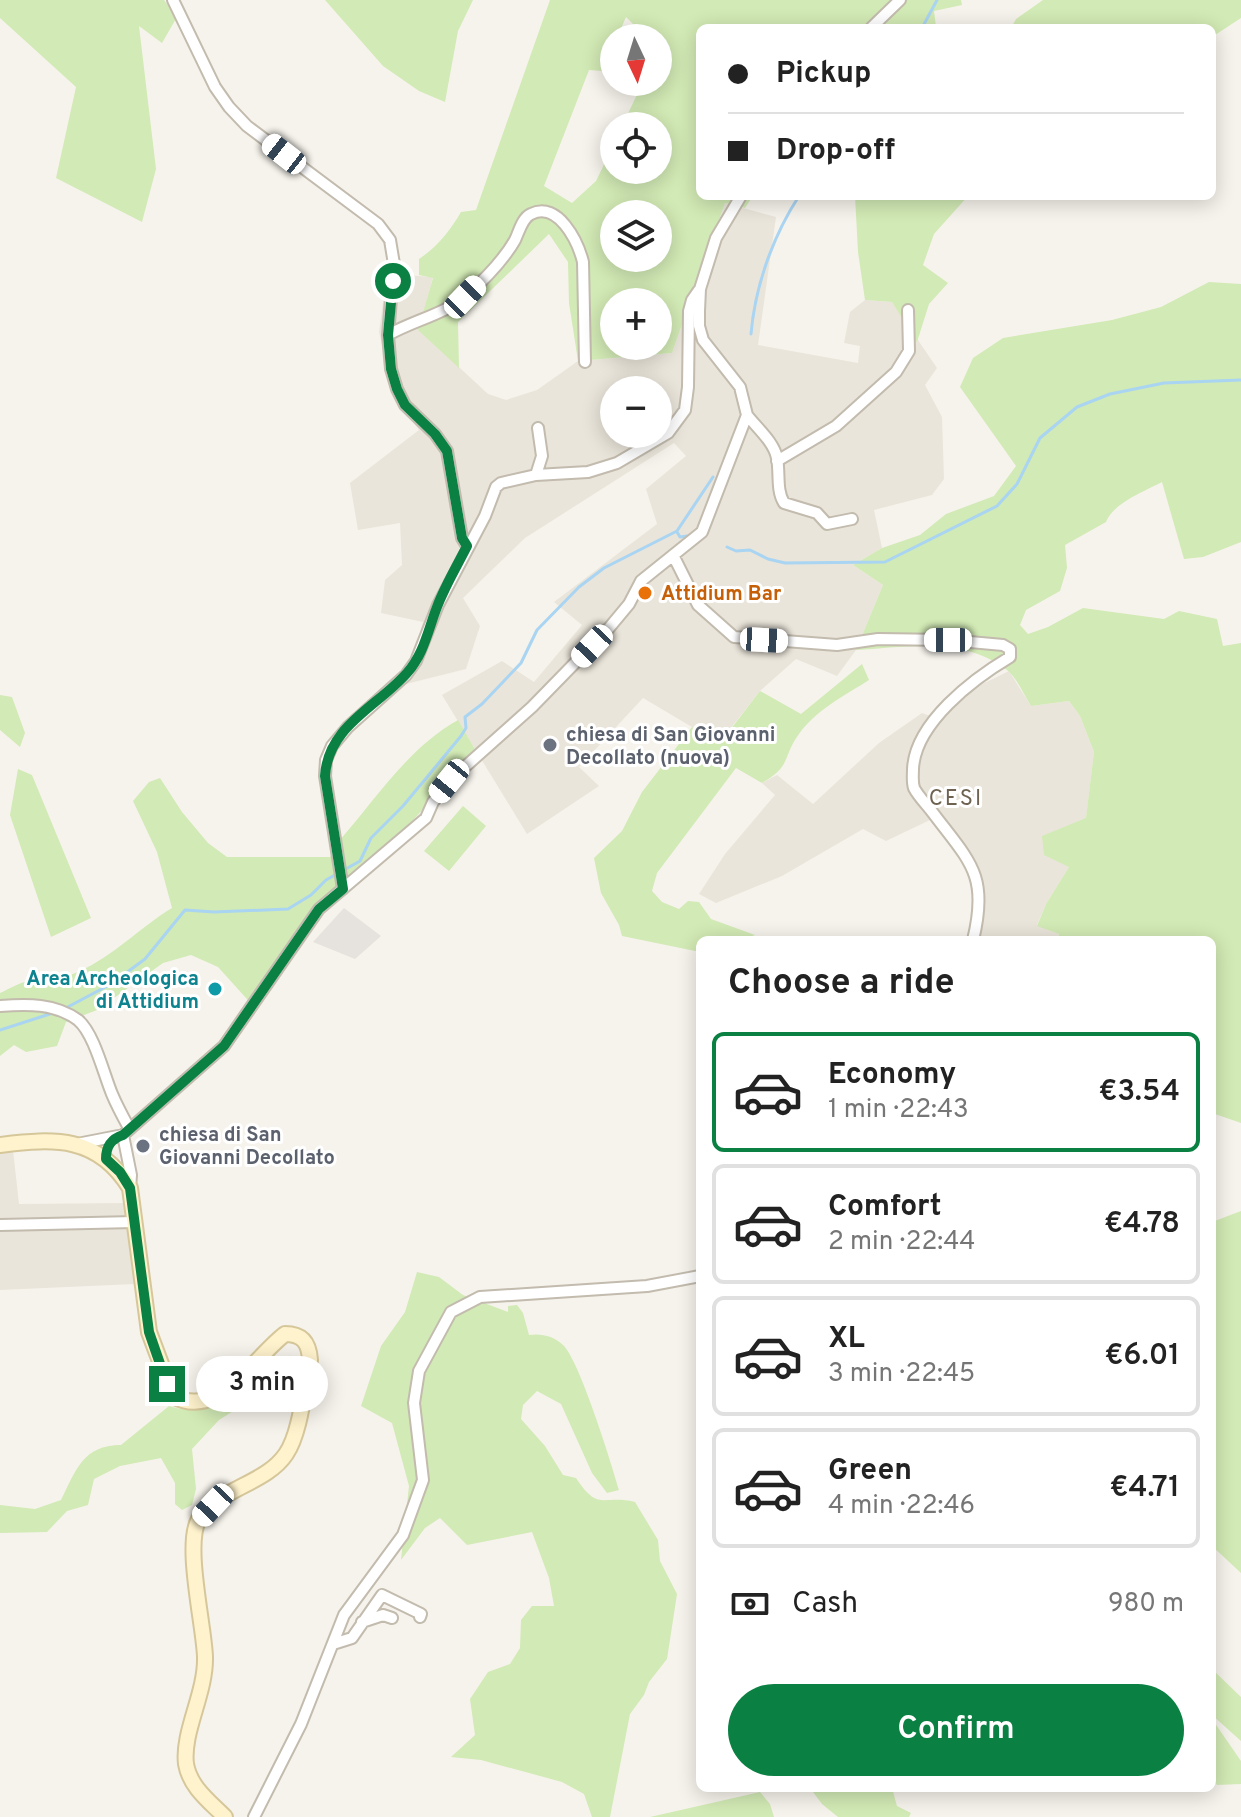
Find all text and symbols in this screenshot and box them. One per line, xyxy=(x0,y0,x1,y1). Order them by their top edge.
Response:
north arrow xyxy=(600,24,672,96)
map controls xyxy=(600,24,672,448)
text: Pickup xyxy=(776,56,871,93)
button: locate xyxy=(600,112,672,184)
car xyxy=(258,130,310,178)
text: Drop-off xyxy=(776,133,895,170)
button: layers xyxy=(600,200,672,272)
route start xyxy=(375,263,411,299)
car xyxy=(440,271,490,323)
button: + xyxy=(600,288,672,360)
button: − xyxy=(600,376,672,448)
place label: Attidium Bar xyxy=(661,582,782,608)
marker: Attidium Bar xyxy=(636,584,654,602)
car xyxy=(567,620,617,672)
car xyxy=(739,627,789,653)
car xyxy=(924,628,972,652)
place label: chiesa di San Giovanni Decollato (nuova) xyxy=(566,723,775,772)
marker: chiesa di San Giovanni Decollato (nuova) xyxy=(541,736,559,754)
car xyxy=(425,755,473,807)
district label: CESI xyxy=(929,786,983,813)
text: Choose a ride xyxy=(728,961,954,1007)
place label: Area Archeologica di Attidium xyxy=(26,967,199,1016)
marker: Area Archeologica di Attidium xyxy=(206,980,224,998)
icon: car xyxy=(732,1056,804,1128)
text: Economy xyxy=(828,1057,956,1094)
text: €3.54 xyxy=(1098,1074,1180,1111)
text: 1 min · 22:43 xyxy=(828,1094,969,1127)
place label: chiesa di San Giovanni Decollato xyxy=(159,1123,335,1172)
marker: chiesa di San Giovanni Decollato xyxy=(134,1137,152,1155)
icon: car xyxy=(732,1188,804,1260)
text: Comfort xyxy=(828,1189,941,1226)
text: €4.78 xyxy=(1104,1206,1180,1243)
text: 2 min · 22:44 xyxy=(828,1226,975,1259)
icon: car xyxy=(732,1320,804,1392)
text: XL xyxy=(828,1321,865,1358)
text: €6.01 xyxy=(1104,1338,1180,1375)
callout: 3 min xyxy=(195,1356,327,1412)
text: 3 min · 22:45 xyxy=(828,1358,975,1391)
route end xyxy=(149,1366,185,1402)
text: 3 min xyxy=(229,1367,295,1400)
icon: car xyxy=(732,1452,804,1524)
text: Green xyxy=(828,1453,912,1490)
text: €4.71 xyxy=(1109,1470,1180,1507)
car xyxy=(188,1479,238,1531)
text: 4 min · 22:46 xyxy=(828,1490,975,1523)
icon: cash xyxy=(728,1582,772,1626)
text: Cash xyxy=(792,1586,858,1623)
text: 980 m xyxy=(1108,1588,1184,1621)
button: Confirm xyxy=(728,1684,1184,1776)

